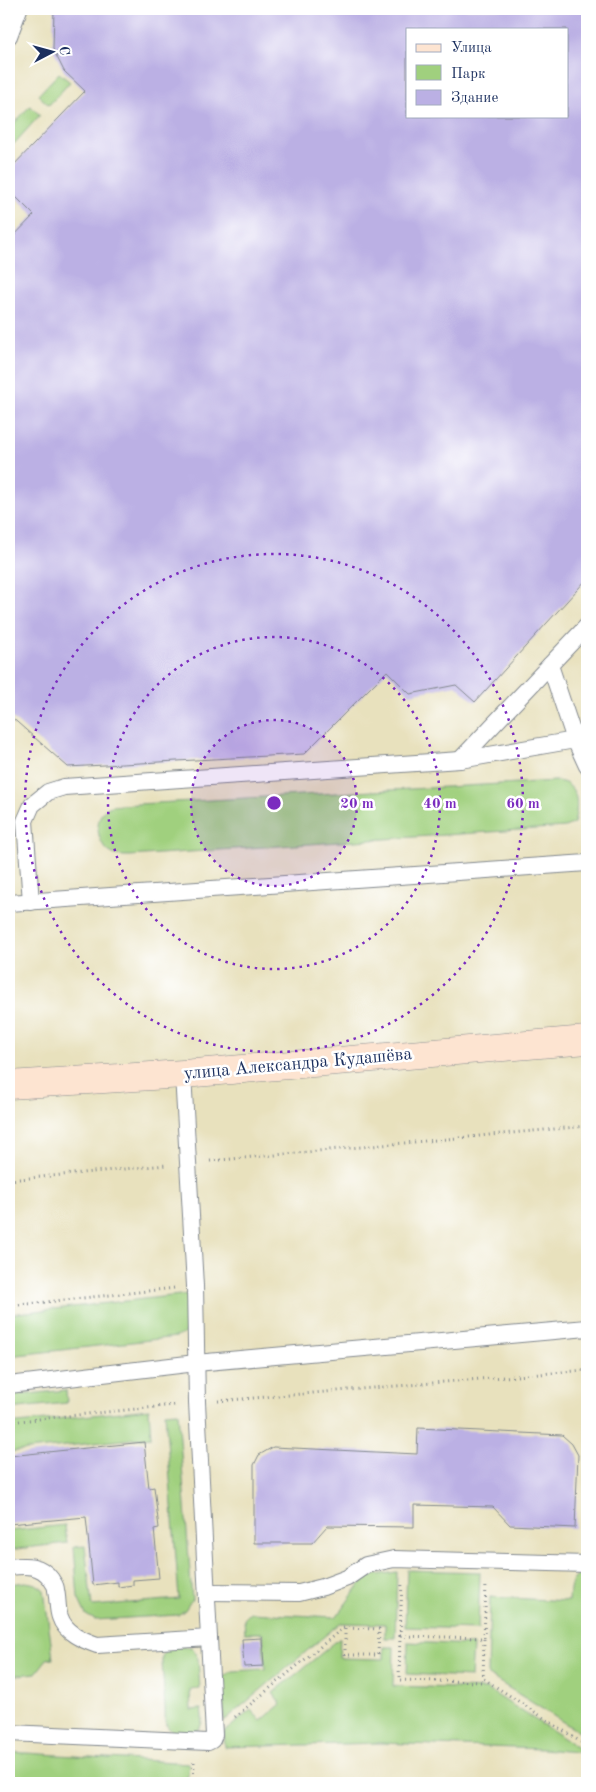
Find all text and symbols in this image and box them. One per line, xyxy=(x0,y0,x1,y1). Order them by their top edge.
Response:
north arrow xyxy=(28,28,78,78)
legend xyxy=(406,28,568,118)
text: Улица xyxy=(451,41,492,56)
text: С xyxy=(56,45,71,56)
text: Парк xyxy=(451,67,486,82)
text: Здание xyxy=(451,91,498,106)
centre of rings xyxy=(265,794,283,812)
text: 20 m xyxy=(340,797,374,812)
text: 40 m xyxy=(423,797,457,812)
text: 60 m xyxy=(506,797,540,812)
street label: улица Александра Кудашёва xyxy=(183,1045,413,1083)

